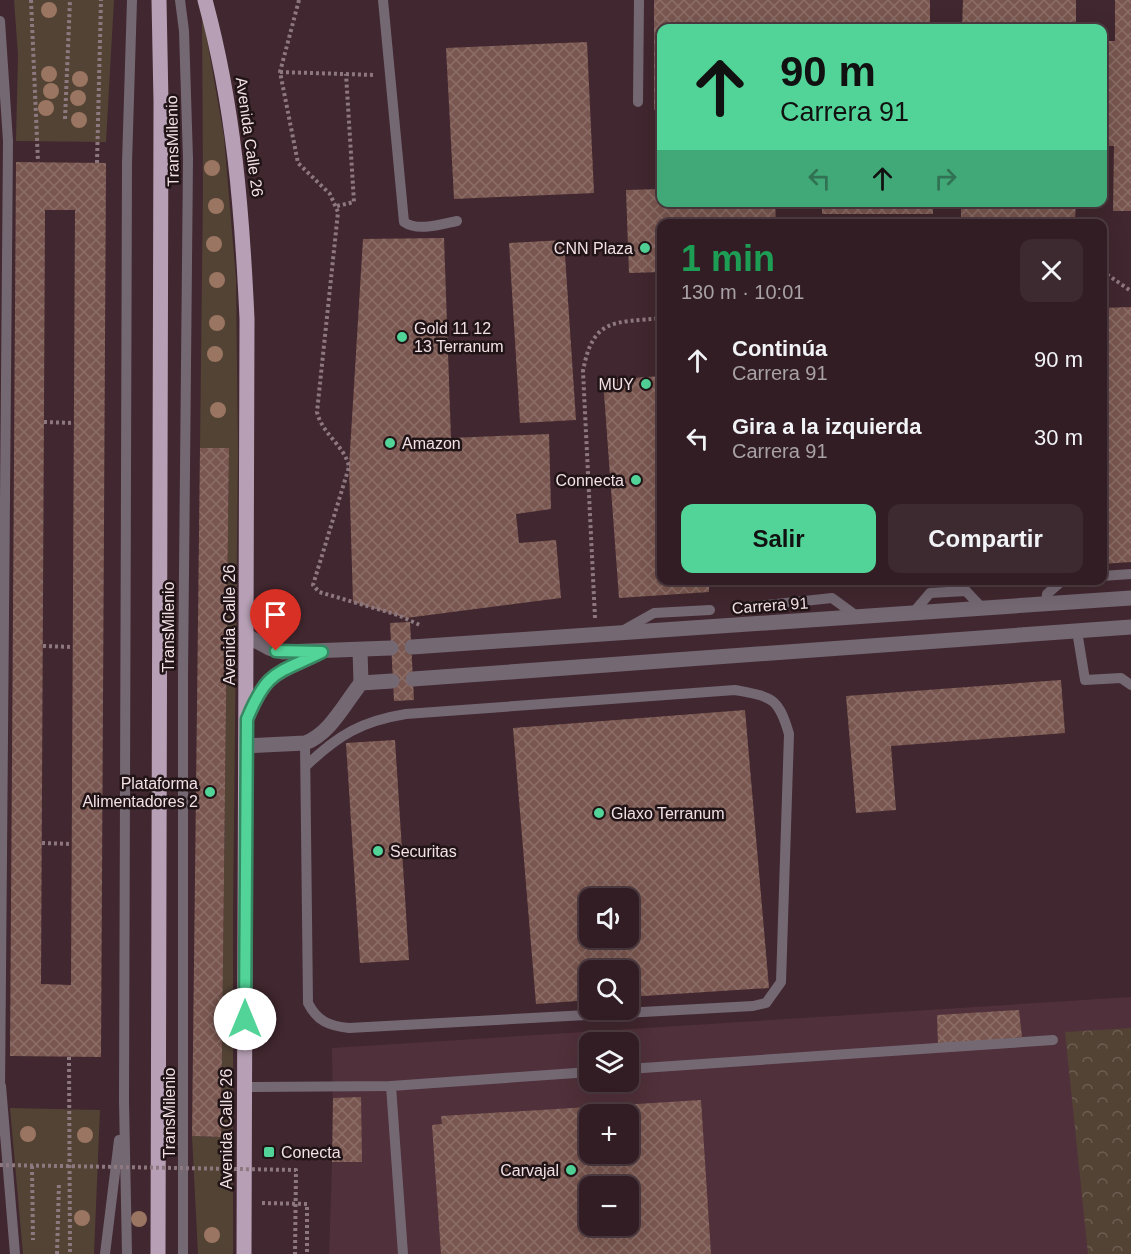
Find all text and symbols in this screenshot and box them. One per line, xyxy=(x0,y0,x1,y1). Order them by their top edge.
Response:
icon: ahead xyxy=(681,48,759,126)
text: 90 m xyxy=(780,48,876,95)
street label: Avenida Calle 26 xyxy=(233,76,266,198)
street label: TransMilenio xyxy=(163,95,182,187)
text: Carrera 91 xyxy=(780,97,909,127)
icon: left xyxy=(803,162,836,195)
icon: ahead xyxy=(866,162,899,195)
icon: right xyxy=(929,162,962,195)
text: 1 min xyxy=(681,238,775,279)
button: close xyxy=(1020,239,1083,302)
place label: CNN Plaza xyxy=(554,240,633,257)
marker: CNN Plaza xyxy=(638,241,652,255)
text: 130 m · 10:01 xyxy=(681,281,804,303)
place label: Gold 11 12 13 Terranum xyxy=(414,320,504,355)
marker: Gold 11 12 13 Terranum xyxy=(395,330,409,344)
text: Continúa xyxy=(732,336,827,361)
icon: ahead xyxy=(681,344,714,377)
text: 90 m xyxy=(1034,347,1083,372)
text: Carrera 91 xyxy=(732,362,828,384)
place label: MUY xyxy=(598,376,634,393)
marker: MUY xyxy=(639,377,653,391)
text: Gira a la izquierda xyxy=(732,414,922,439)
icon: left xyxy=(681,422,714,455)
text: 30 m xyxy=(1034,425,1083,450)
place label: Amazon xyxy=(402,435,461,452)
marker: Amazon xyxy=(383,436,397,450)
text: Carrera 91 xyxy=(732,440,828,462)
place label: Connecta xyxy=(556,472,624,489)
marker: Connecta xyxy=(629,473,643,487)
button: Salir xyxy=(681,504,876,573)
button: Compartir xyxy=(888,504,1083,573)
street label: Avenida Calle 26 xyxy=(221,565,238,685)
street label: TransMilenio xyxy=(160,581,177,673)
pin xyxy=(250,589,301,651)
street label: Carrera 91 xyxy=(731,594,809,617)
icon: arrive xyxy=(259,598,292,631)
place label: Plataforma Alimentadores 2 xyxy=(82,775,198,810)
marker: Plataforma Alimentadores 2 xyxy=(203,785,217,799)
place label: Glaxo Terranum xyxy=(611,805,725,822)
marker: Glaxo Terranum xyxy=(592,806,606,820)
place label: Securitas xyxy=(390,843,457,860)
marker: Securitas xyxy=(371,844,385,858)
map controls xyxy=(579,888,639,1236)
button: sound xyxy=(579,888,639,948)
button: search xyxy=(579,960,639,1020)
position arrow xyxy=(213,987,277,1051)
button: layers xyxy=(579,1032,639,1092)
street label: TransMilenio xyxy=(161,1067,178,1159)
street label: Avenida Calle 26 xyxy=(218,1069,235,1189)
button: + xyxy=(579,1104,639,1164)
place label: Conecta xyxy=(281,1144,341,1161)
marker: Conecta xyxy=(262,1145,276,1159)
place label: Carvajal xyxy=(500,1162,559,1179)
marker: Carvajal xyxy=(564,1163,578,1177)
button: − xyxy=(579,1176,639,1236)

